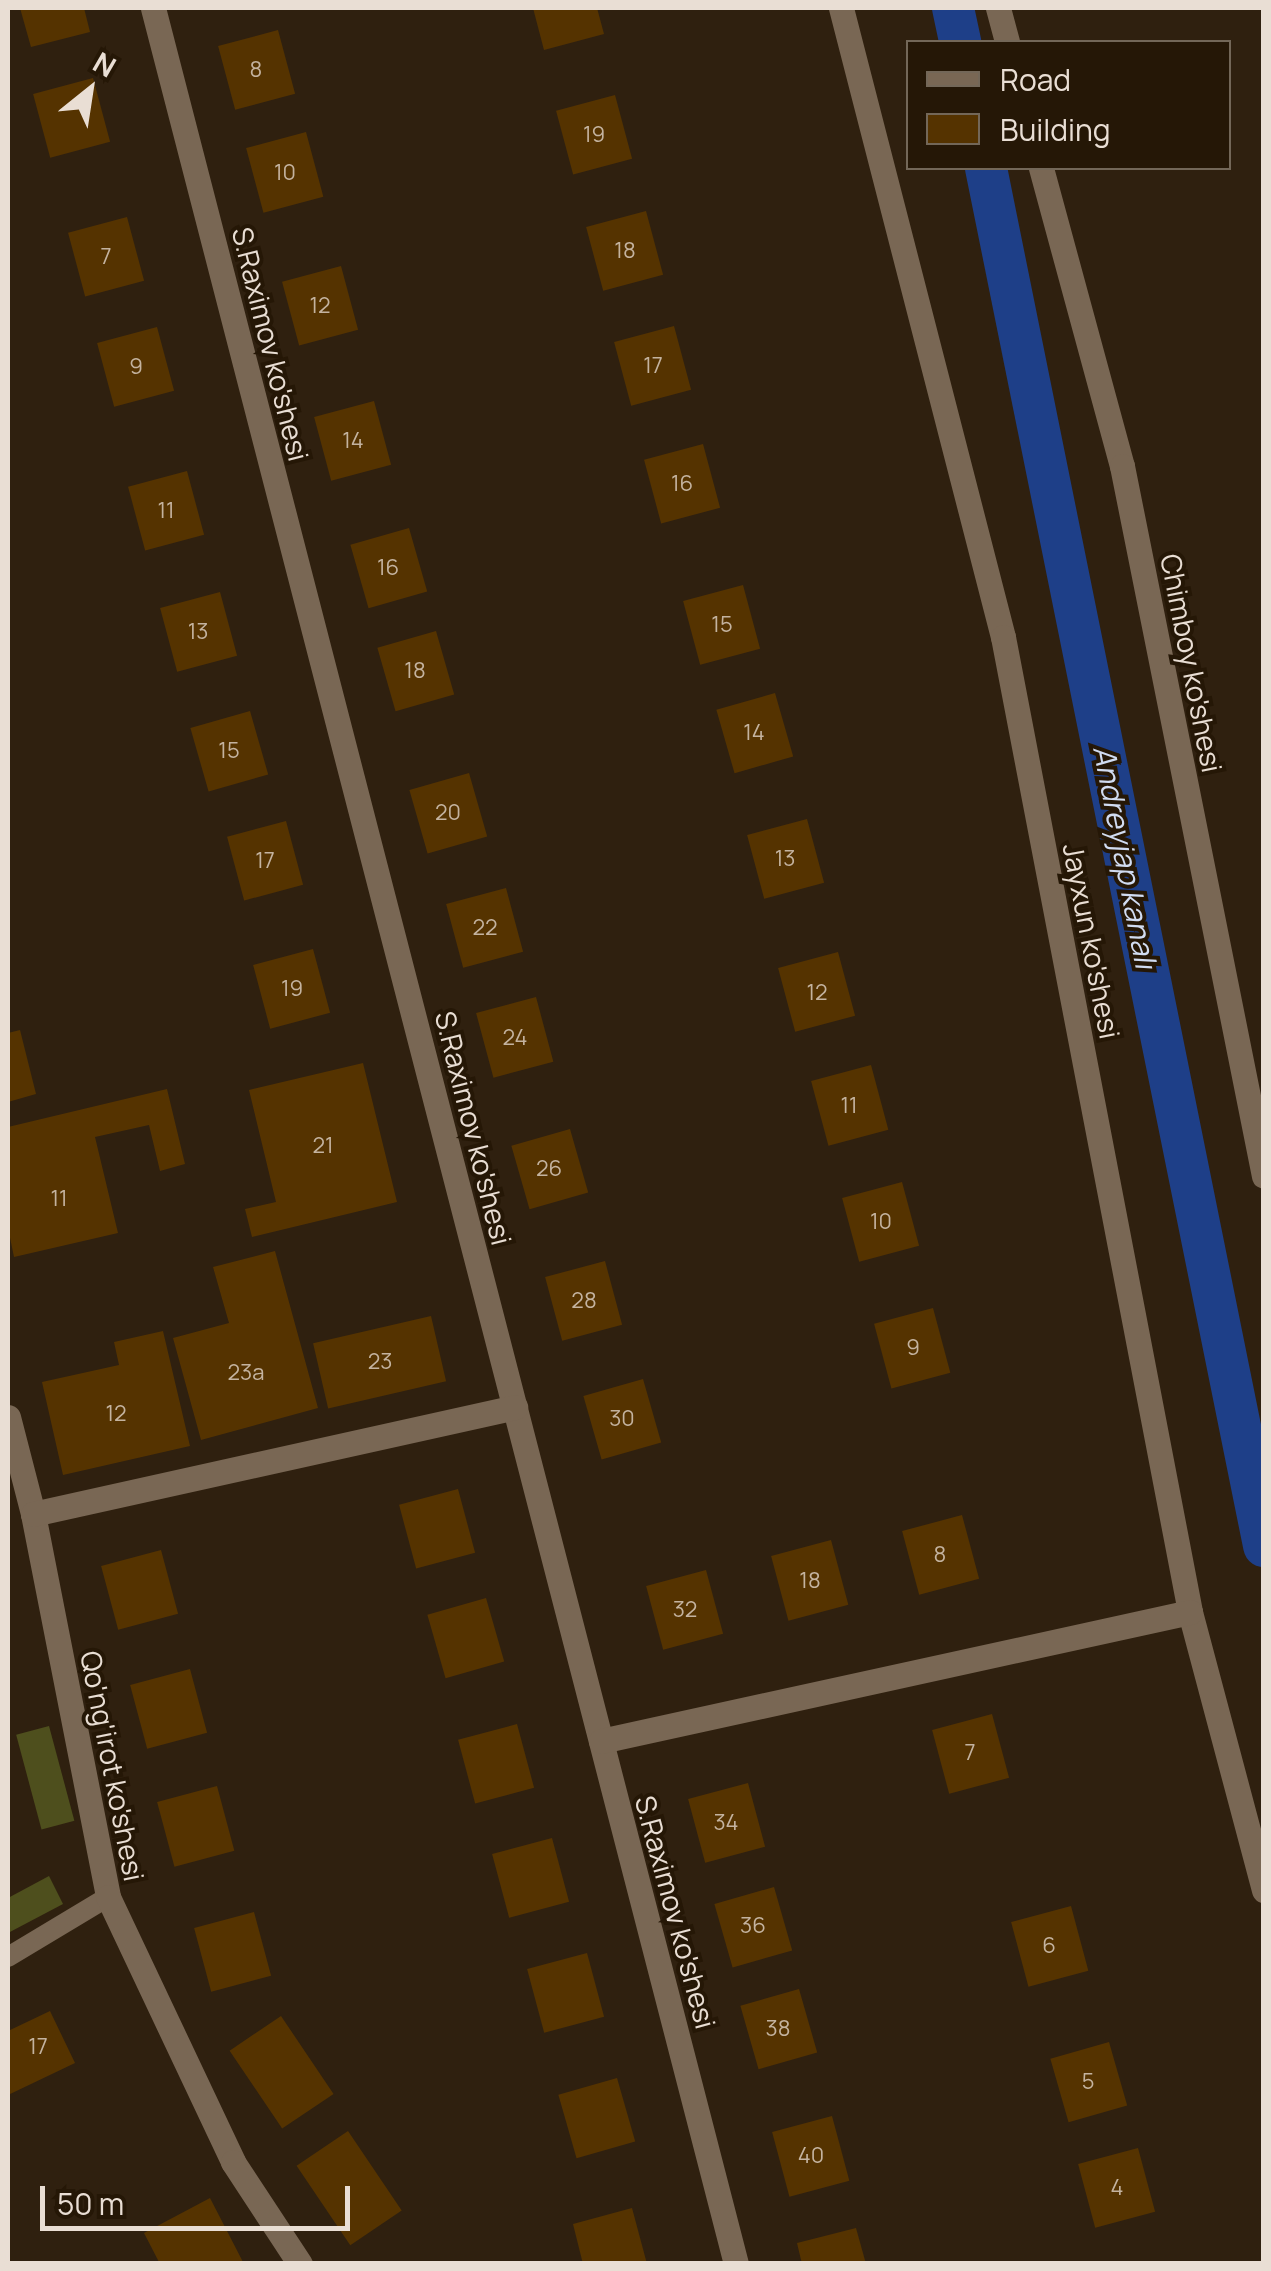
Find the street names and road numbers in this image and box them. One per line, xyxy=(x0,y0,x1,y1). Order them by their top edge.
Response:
street label: S.Raximov ko'shesi xyxy=(226,224,316,464)
street label: Chimboy ko'shesi xyxy=(1154,551,1230,775)
street label: Jayxun ko'shesi xyxy=(1057,841,1127,1041)
street label: S.Raximov ko'shesi xyxy=(429,1008,519,1248)
street label: Qo'ng'irot ko'shesi xyxy=(74,1648,152,1884)
street label: S.Raximov ko'shesi xyxy=(629,1792,723,2032)

